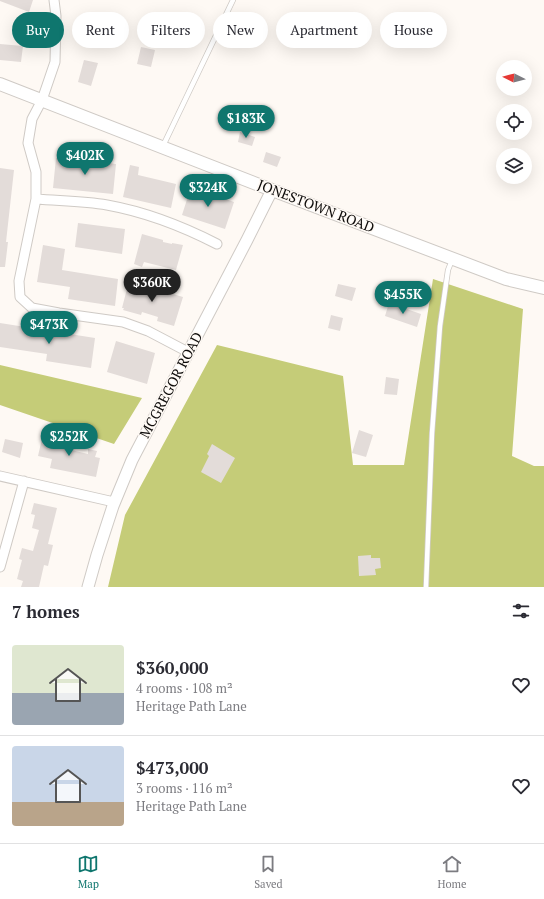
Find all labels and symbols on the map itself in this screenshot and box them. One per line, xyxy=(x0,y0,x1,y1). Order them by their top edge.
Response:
north arrow xyxy=(496,60,532,96)
pin: $183K xyxy=(218,105,274,139)
pin: $402K xyxy=(57,142,113,176)
pin: $324K xyxy=(180,174,236,208)
street label: JONESTOWN ROAD xyxy=(255,175,377,237)
pin: $360K xyxy=(124,269,180,303)
pin: $455K xyxy=(375,281,431,315)
pin: $473K xyxy=(21,311,77,345)
street label: MCGREGOR ROAD xyxy=(135,328,207,441)
pin: $252K xyxy=(41,423,97,457)

